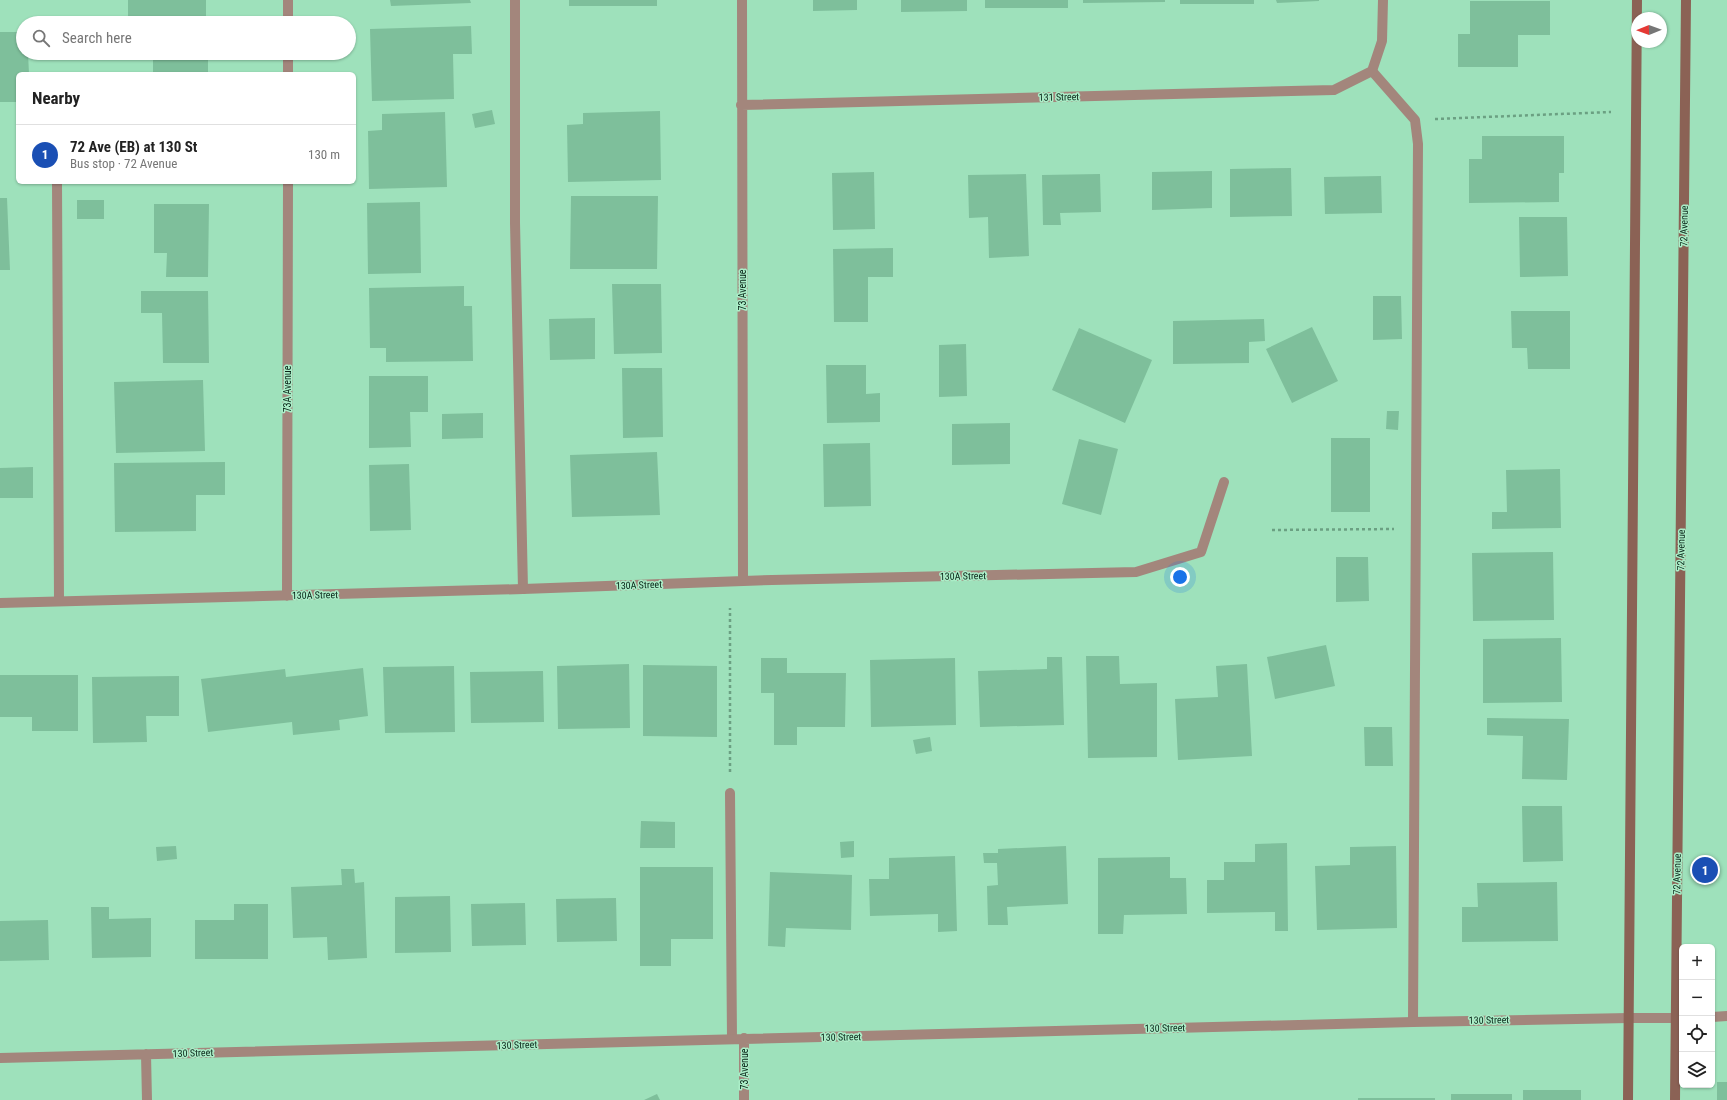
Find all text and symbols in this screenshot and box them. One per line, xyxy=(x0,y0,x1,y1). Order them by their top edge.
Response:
north arrow xyxy=(1631,12,1667,48)
search box xyxy=(16,16,356,60)
icon: search xyxy=(30,27,52,49)
text: Search here xyxy=(62,29,132,47)
text: Nearby xyxy=(32,88,80,108)
street label: 131 Street xyxy=(1039,91,1079,103)
text: 72 Ave (EB) at 130 St xyxy=(70,138,197,156)
text: 1 xyxy=(42,147,48,162)
text: 130 m xyxy=(308,147,340,162)
text: Bus stop · 72 Avenue xyxy=(70,156,177,171)
street label: 72 Avenue xyxy=(1678,205,1690,247)
street label: 73 Avenue xyxy=(737,269,748,310)
street label: 73A Avenue xyxy=(282,365,293,412)
street label: 72 Avenue xyxy=(1675,529,1687,571)
your location xyxy=(1170,567,1190,587)
street label: 130A Street xyxy=(940,570,986,582)
street label: 130A Street xyxy=(616,579,662,591)
street label: 130A Street xyxy=(292,589,338,601)
street label: 72 Avenue xyxy=(1671,853,1683,895)
pin: 1 xyxy=(1692,855,1718,885)
map controls xyxy=(1679,944,1715,1088)
button: + xyxy=(1679,944,1715,980)
button: − xyxy=(1679,980,1715,1016)
street label: 130 Street xyxy=(1469,1014,1509,1026)
button: locate xyxy=(1679,1016,1715,1052)
street label: 130 Street xyxy=(1145,1022,1185,1034)
street label: 130 Street xyxy=(821,1031,861,1043)
street label: 130 Street xyxy=(497,1039,537,1051)
street label: 130 Street xyxy=(173,1047,213,1059)
street label: 73 Avenue xyxy=(739,1048,750,1089)
button: layers xyxy=(1679,1052,1715,1088)

